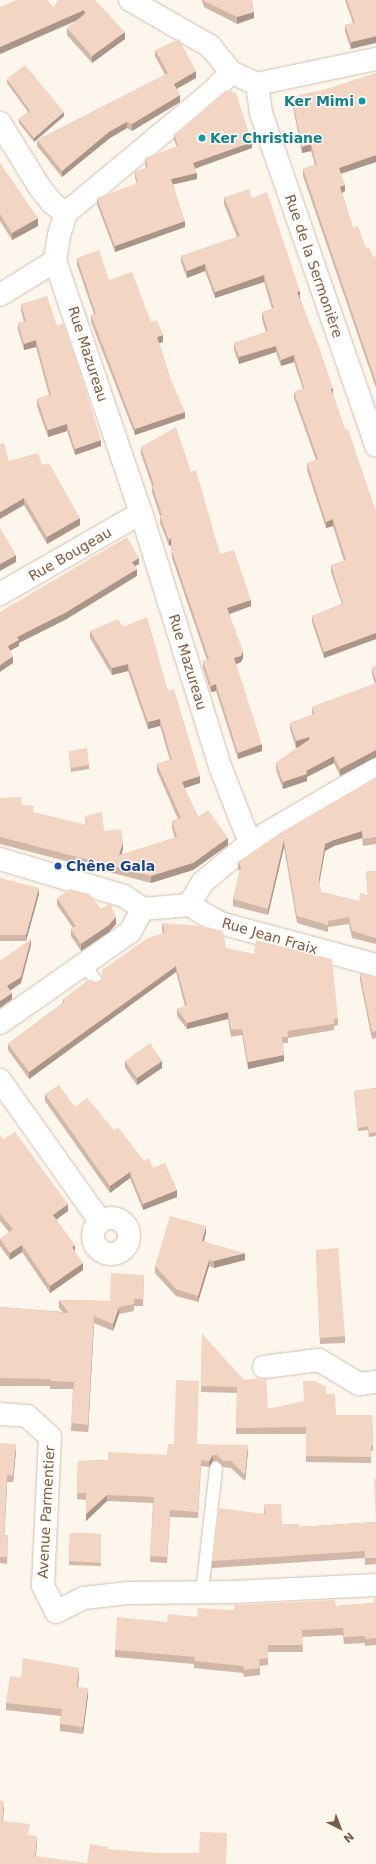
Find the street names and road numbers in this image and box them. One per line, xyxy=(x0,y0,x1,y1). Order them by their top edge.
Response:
street label: Rue de la Sermonière xyxy=(282,192,346,340)
street label: Rue Mazureau xyxy=(65,304,111,404)
street label: Rue Bougeau xyxy=(26,523,114,585)
street label: Rue Mazureau xyxy=(165,612,211,712)
street label: Rue Jean Fraix xyxy=(220,914,320,958)
street label: Avenue Parmentier xyxy=(34,1445,58,1579)

